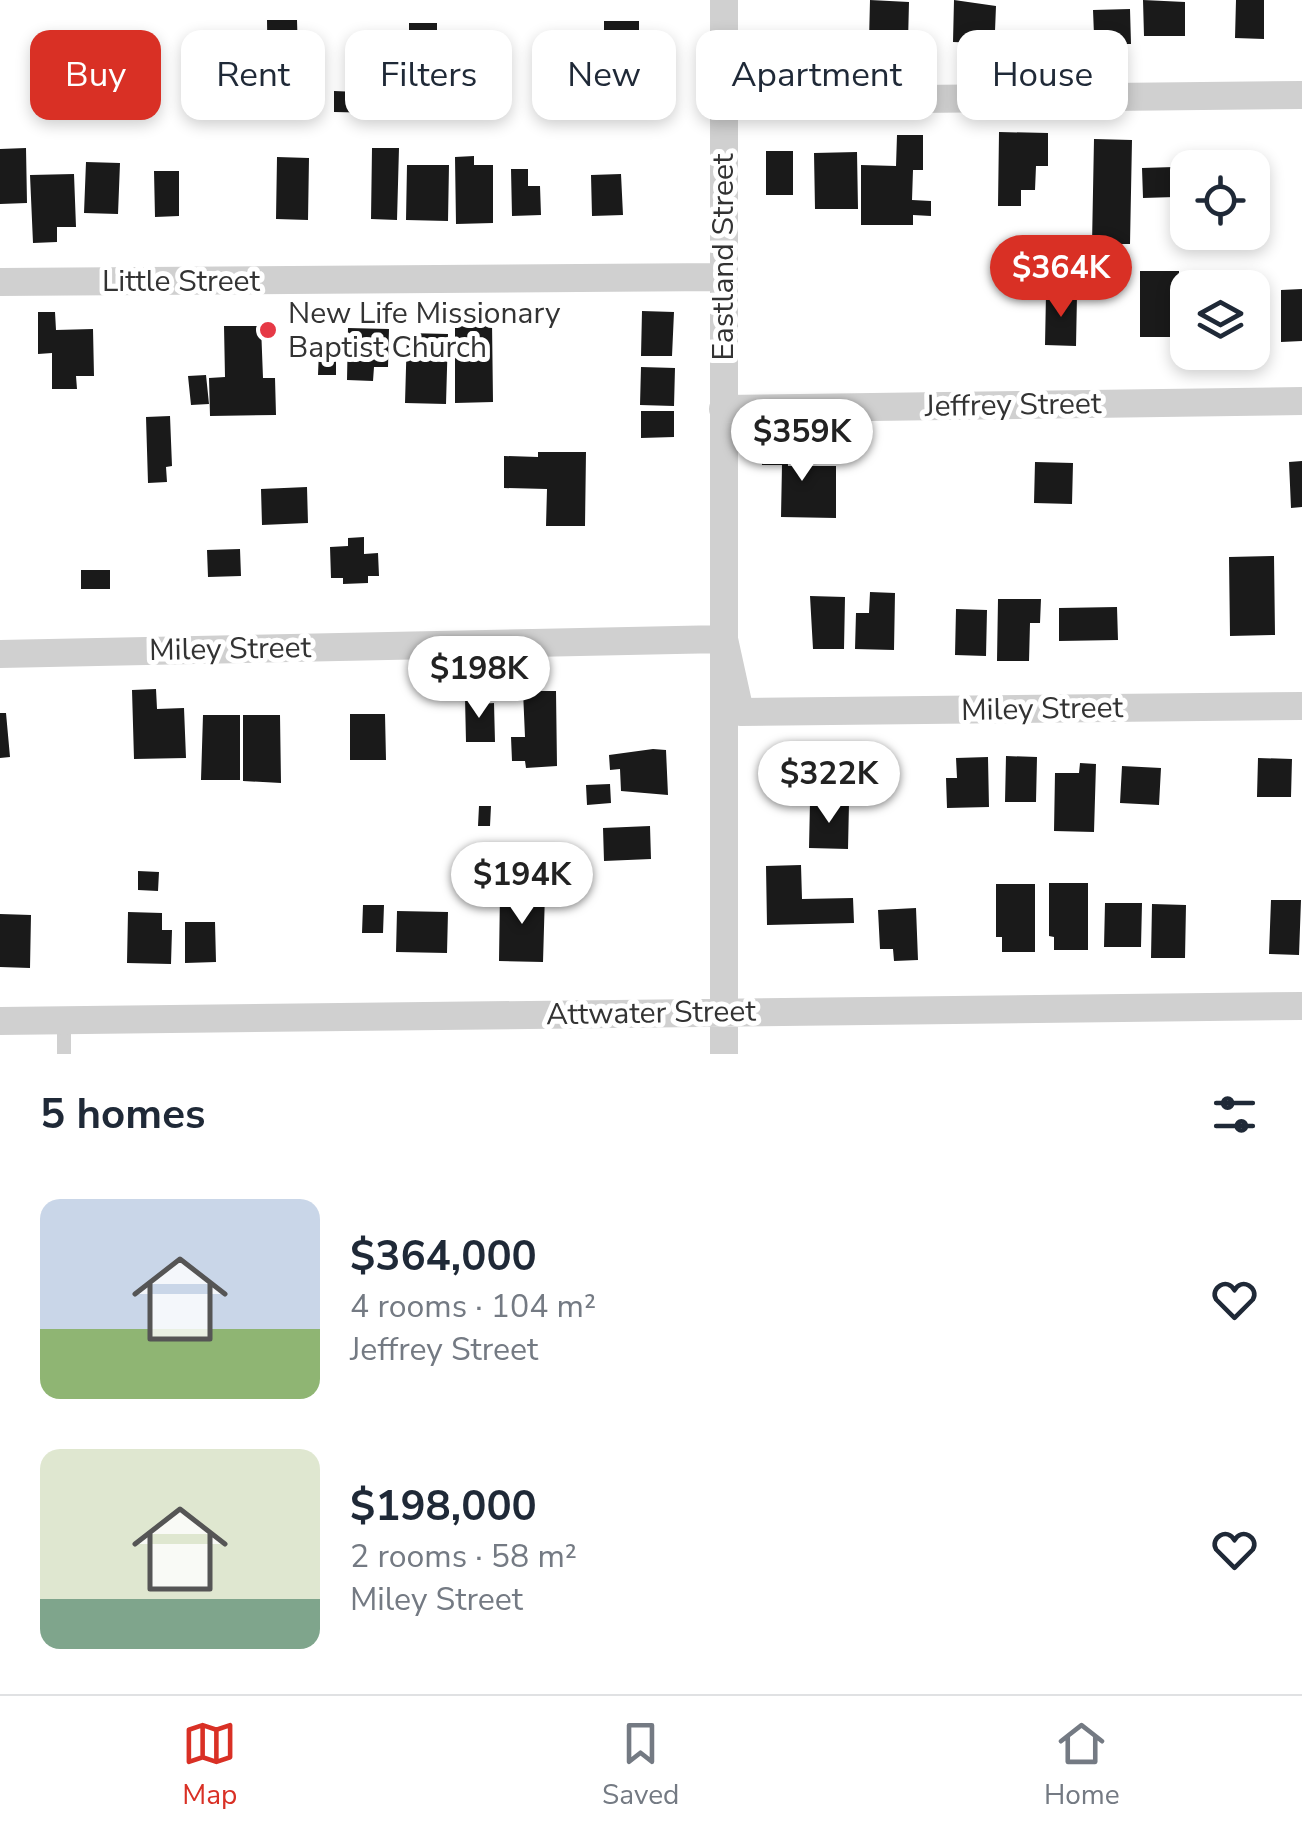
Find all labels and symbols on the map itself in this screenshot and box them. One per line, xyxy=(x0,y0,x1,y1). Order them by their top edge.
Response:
street label: Eastland Street xyxy=(703,153,744,360)
pin: $364K xyxy=(991,235,1131,320)
street label: Little Street xyxy=(102,261,261,302)
place label: New Life Missionary Baptist Church xyxy=(288,293,561,368)
marker: New Life Missionary Baptist Church xyxy=(257,319,279,341)
street label: Jeffrey Street xyxy=(923,383,1102,427)
pin: $359K xyxy=(732,399,872,484)
street label: Miley Street xyxy=(149,627,312,671)
pin: $198K xyxy=(409,636,549,721)
street label: Miley Street xyxy=(961,687,1124,731)
pin: $322K xyxy=(759,741,899,826)
pin: $194K xyxy=(452,842,592,927)
street label: Attwater Street xyxy=(546,991,757,1035)

